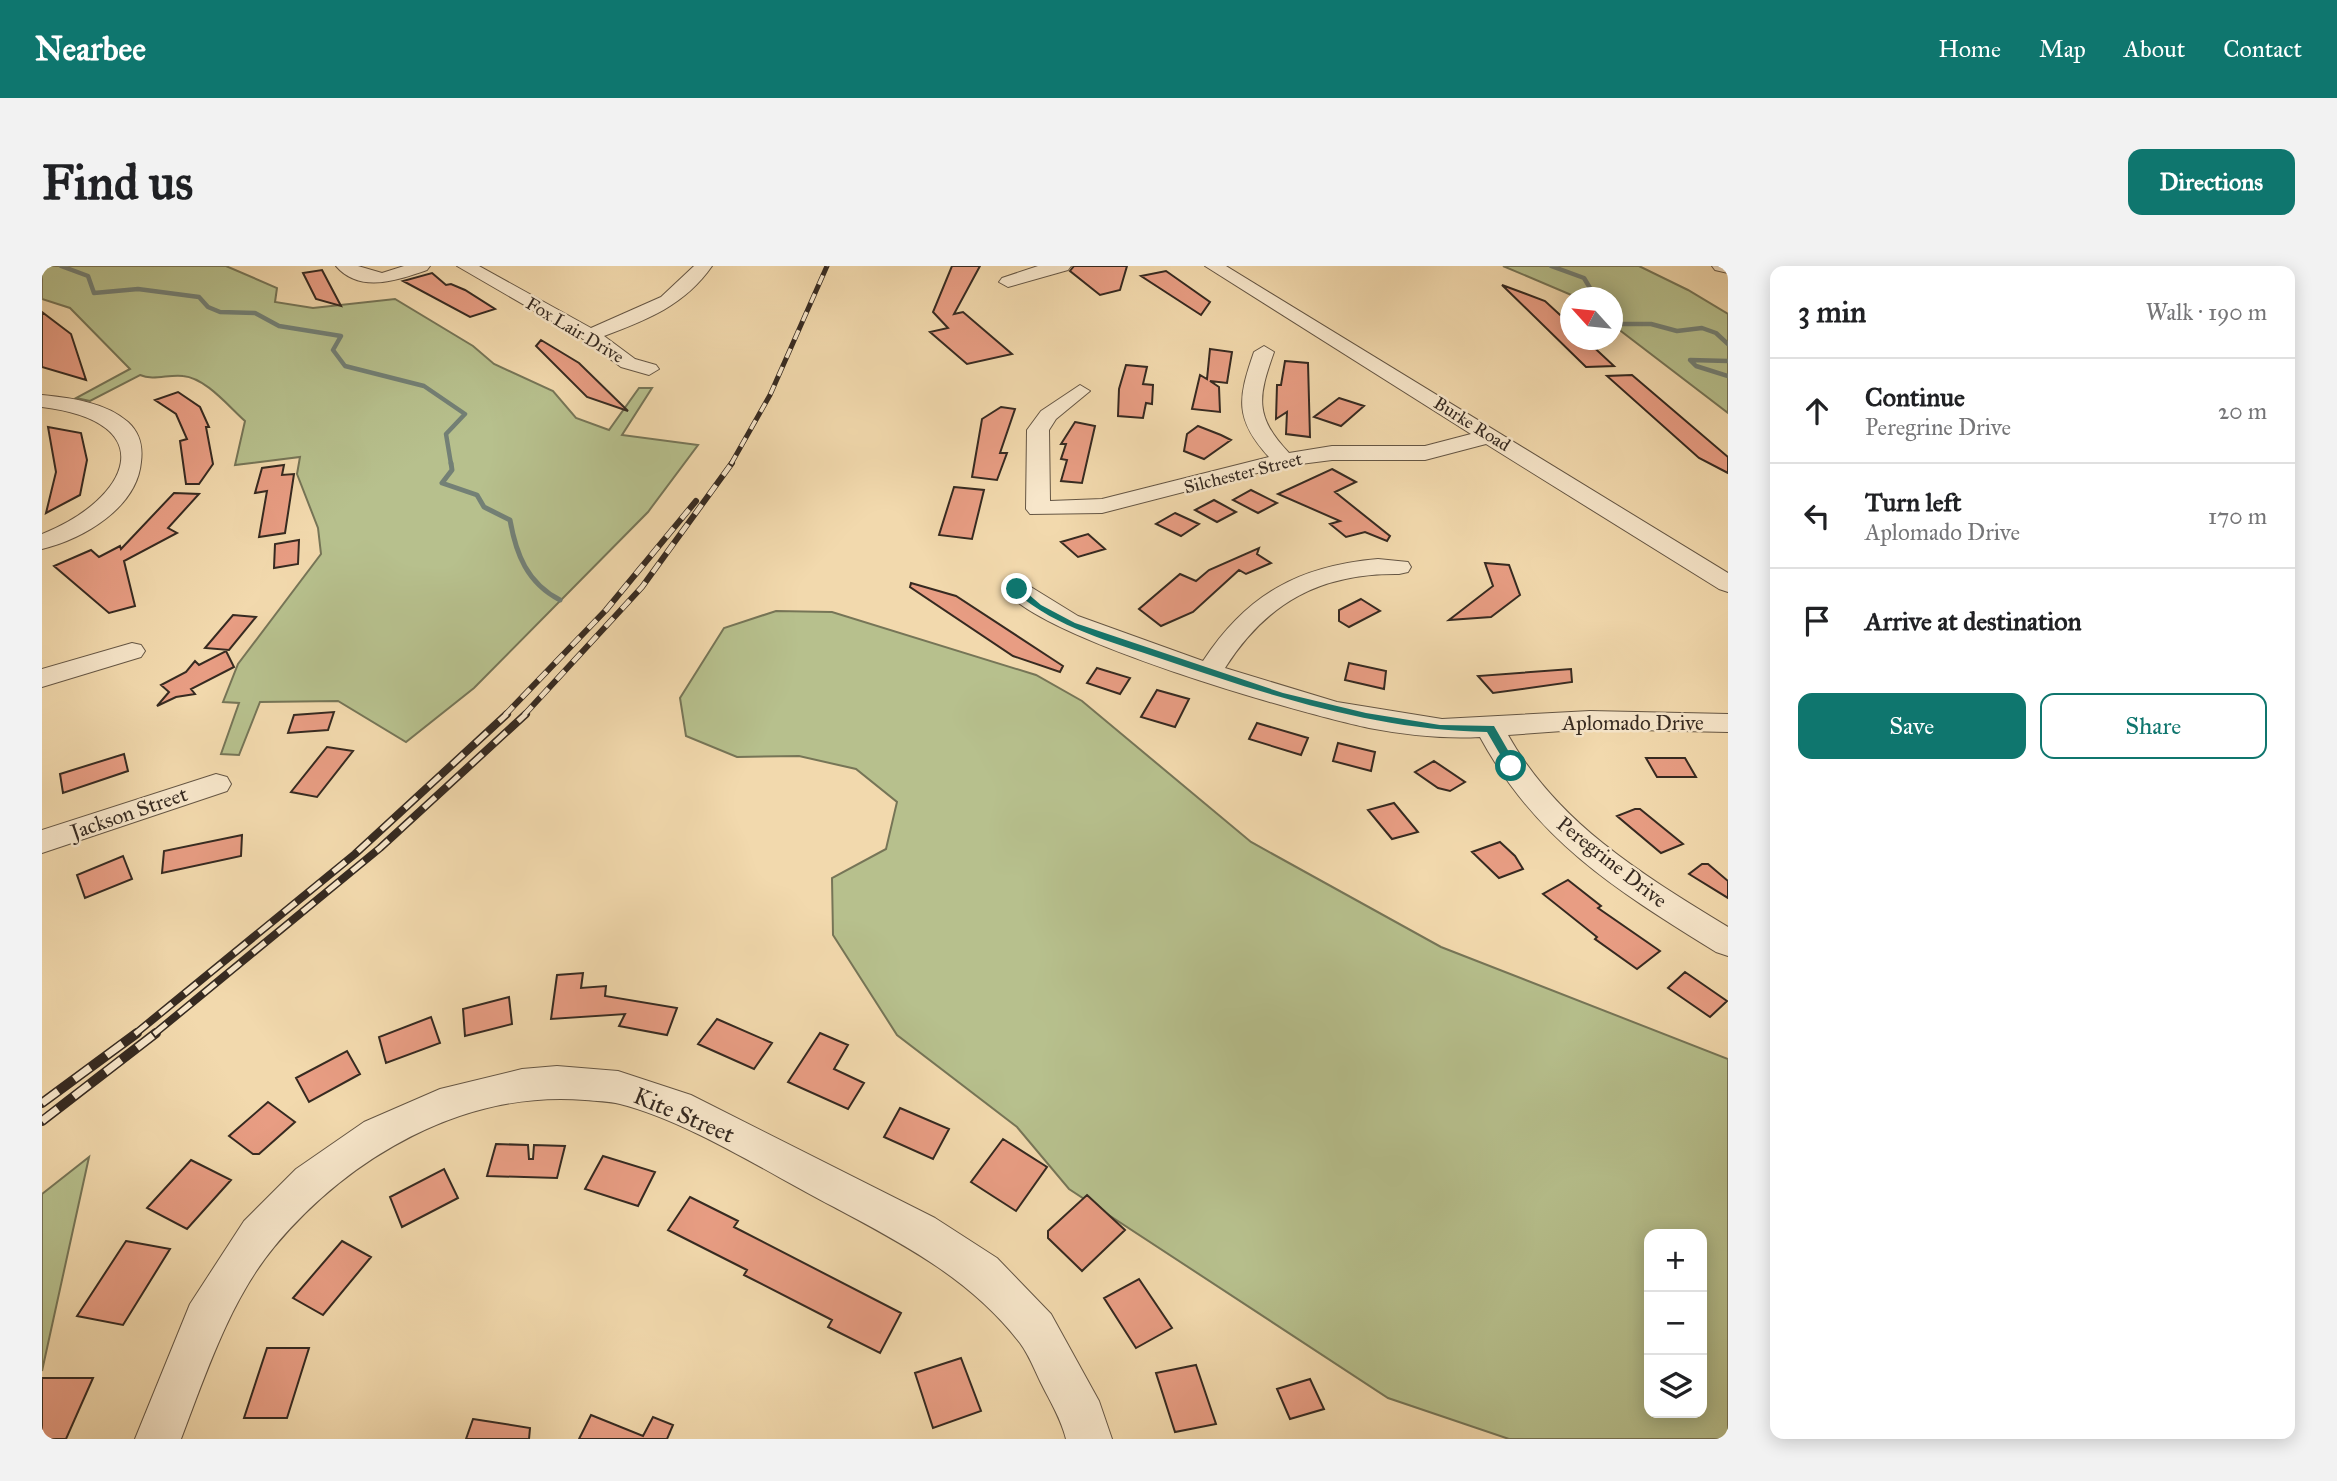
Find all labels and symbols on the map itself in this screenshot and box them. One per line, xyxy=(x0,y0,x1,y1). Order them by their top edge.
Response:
north arrow xyxy=(1560,287,1623,350)
street label: Fox Lair Drive xyxy=(522,292,628,368)
street label: Burke Road xyxy=(1430,392,1514,456)
street label: Silchester Street xyxy=(1182,448,1305,498)
route end xyxy=(1001,573,1032,604)
street label: Aplomado Drive xyxy=(1561,710,1704,736)
route start xyxy=(1495,750,1526,781)
street label: Jackson Street xyxy=(65,781,191,846)
street label: Peregrine Drive xyxy=(1551,811,1673,913)
street label: Kite Street xyxy=(629,1080,739,1150)

